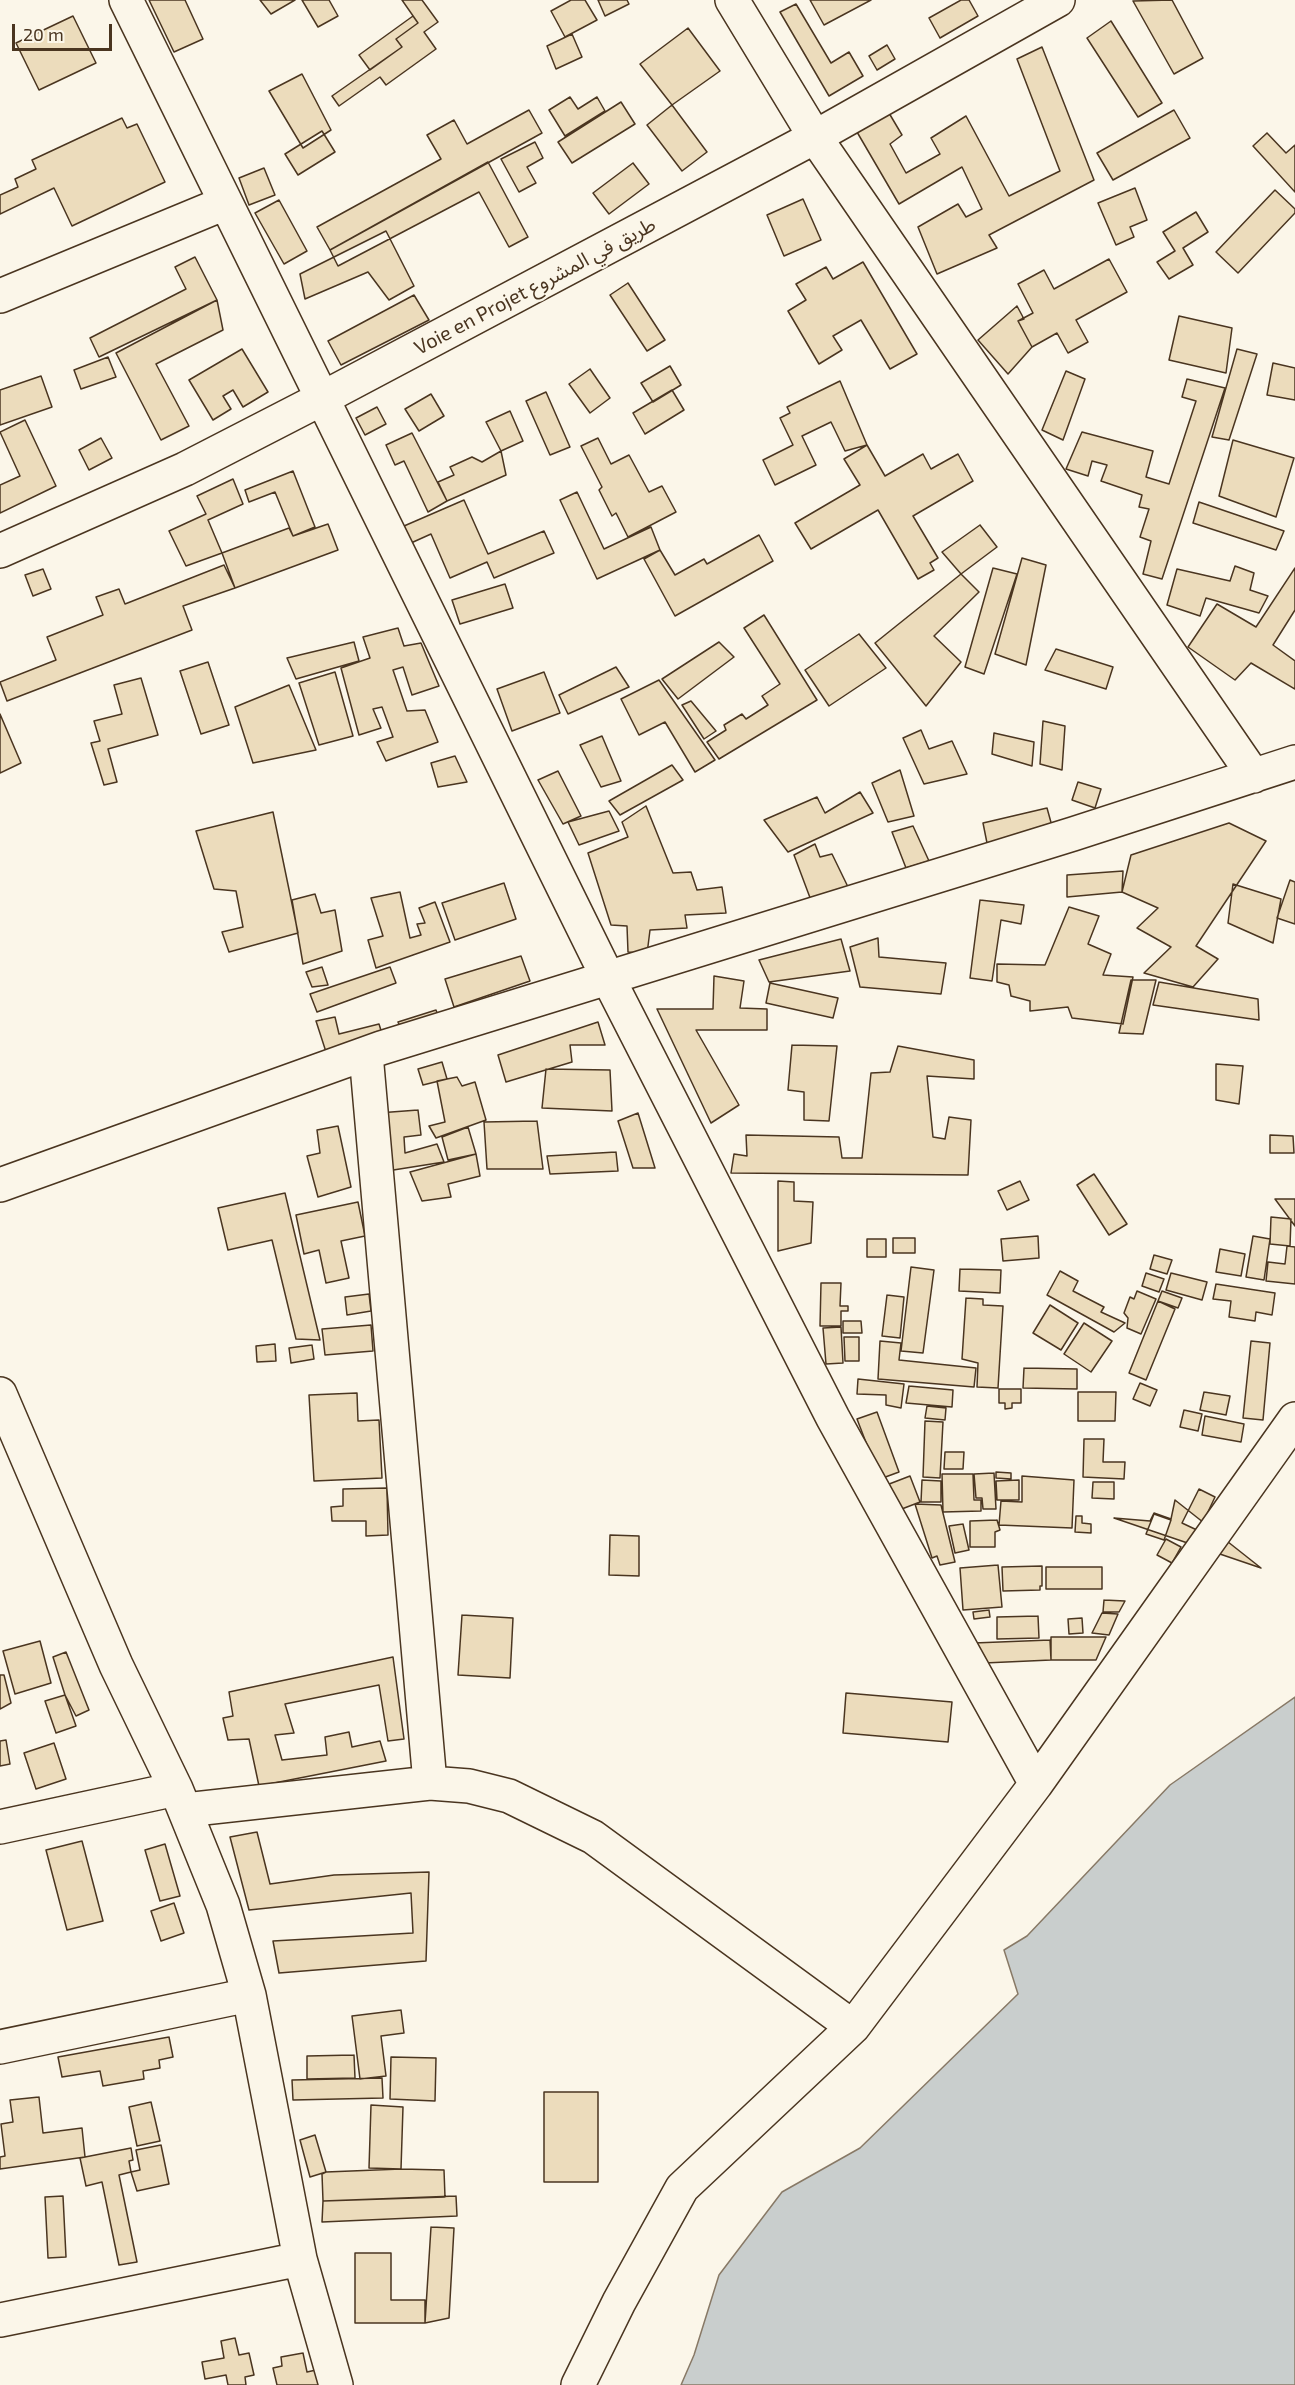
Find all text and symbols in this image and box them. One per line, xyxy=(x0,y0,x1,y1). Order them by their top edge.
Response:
scale bar xyxy=(15,12,116,50)
text: 20 m xyxy=(23,23,64,45)
street label: Voie en Projet طريق في المشروع xyxy=(410,212,660,360)

